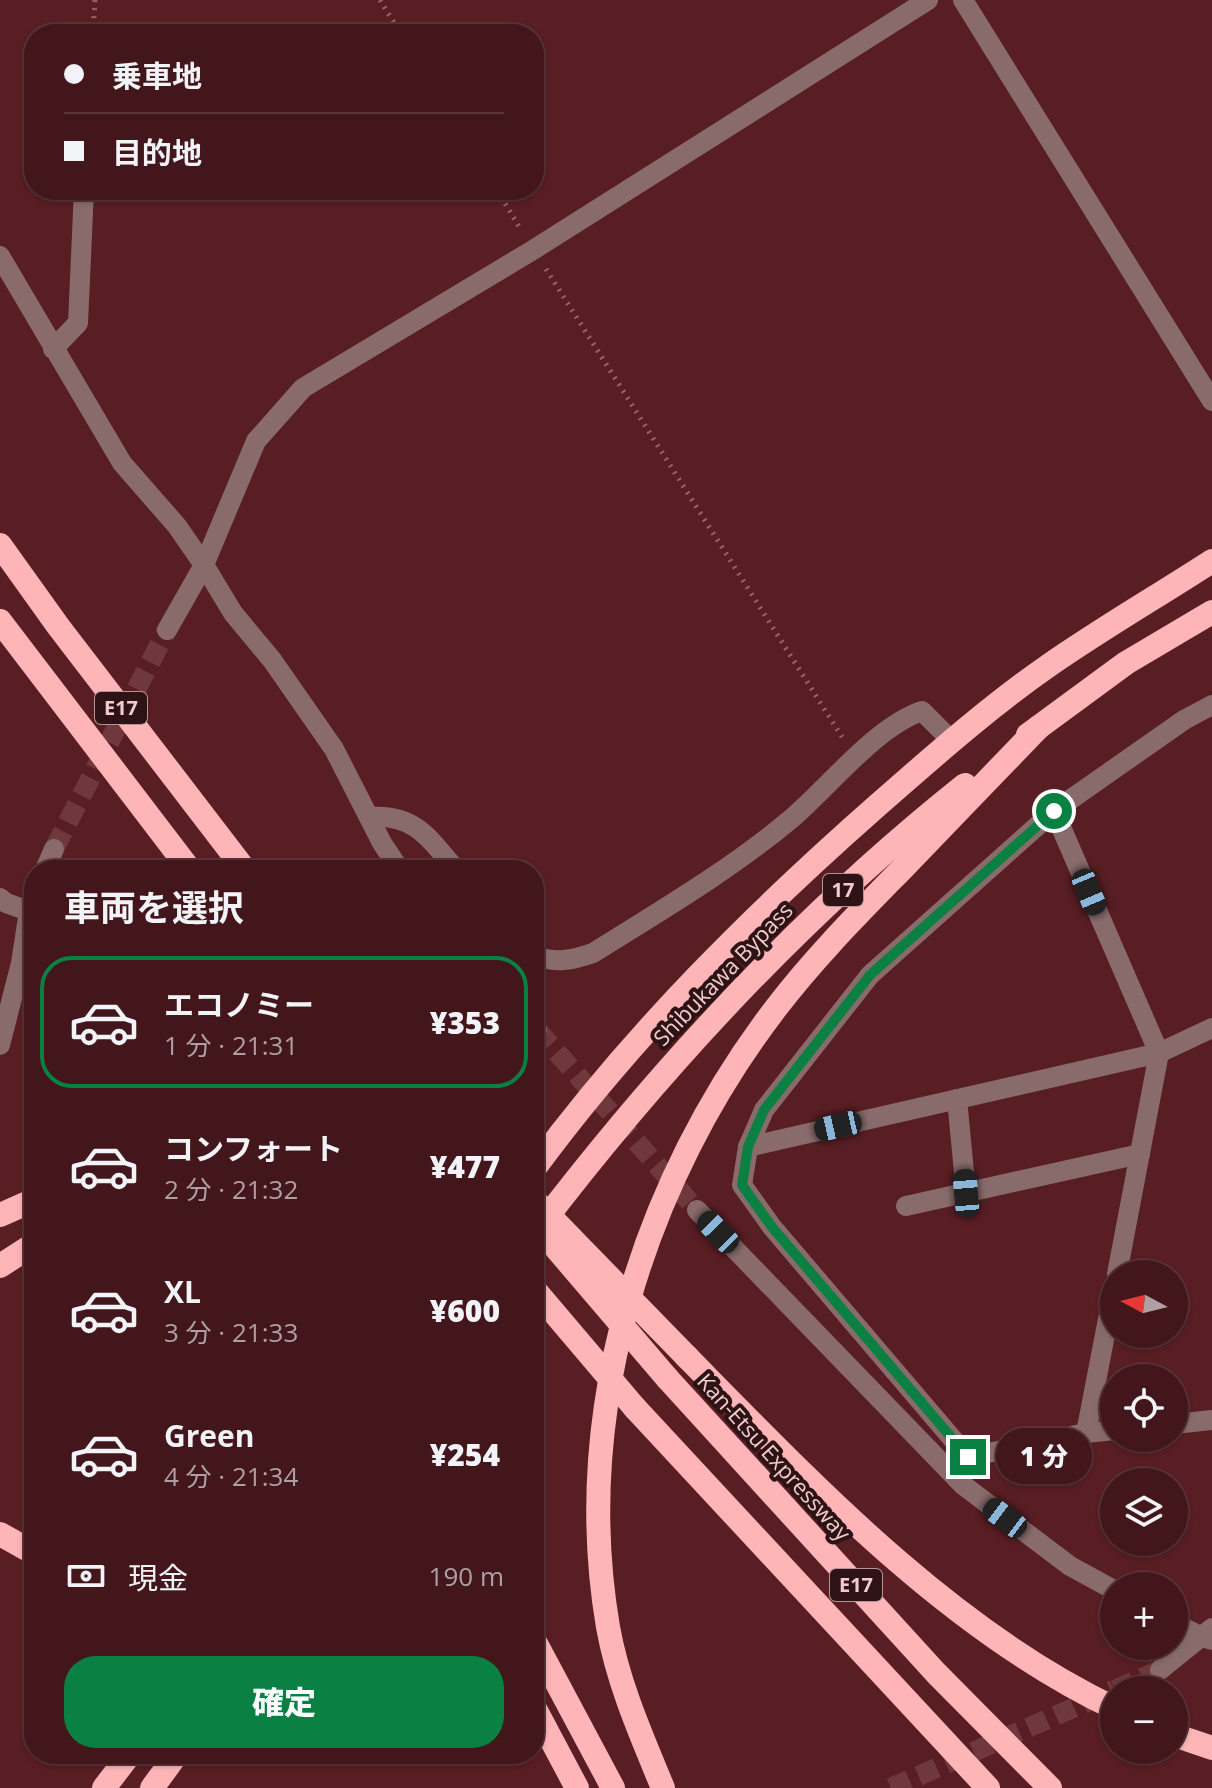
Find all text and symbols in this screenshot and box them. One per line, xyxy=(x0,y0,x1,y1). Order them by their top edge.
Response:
text: 乗車地 xyxy=(112,55,202,96)
text: 目的地 xyxy=(112,132,202,173)
road number: E17 xyxy=(95,692,147,724)
route start xyxy=(1036,793,1072,829)
car xyxy=(1069,865,1109,919)
road number: 17 xyxy=(823,874,863,906)
text: 車両を選択 xyxy=(64,883,244,932)
street label: Shibukawa Bypass xyxy=(646,895,799,1052)
text: エコノミー xyxy=(164,984,314,1025)
icon: car xyxy=(68,986,140,1058)
text: ¥353 xyxy=(430,1002,500,1043)
text: 1 分 · 21:31 xyxy=(164,1027,298,1063)
car xyxy=(812,1109,864,1143)
text: コンフォート xyxy=(164,1128,343,1169)
icon: car xyxy=(68,1130,140,1202)
text: ¥477 xyxy=(430,1146,500,1187)
car xyxy=(952,1168,980,1218)
text: 2 分 · 21:32 xyxy=(164,1171,298,1207)
car xyxy=(693,1206,743,1258)
north arrow xyxy=(1100,1260,1188,1348)
map controls xyxy=(1100,1260,1188,1764)
text: XL xyxy=(164,1271,201,1312)
icon: car xyxy=(68,1274,140,1346)
text: ¥600 xyxy=(430,1290,500,1331)
text: 3 分 · 21:33 xyxy=(164,1314,298,1350)
button: locate xyxy=(1100,1364,1188,1452)
street label: Kan-Etsu Expressway xyxy=(691,1366,859,1547)
text: Green xyxy=(164,1415,255,1456)
icon: car xyxy=(68,1418,140,1490)
callout: 1 分 xyxy=(996,1429,1092,1485)
text: ¥254 xyxy=(430,1434,500,1475)
text: 1 分 xyxy=(1020,1438,1068,1474)
route end xyxy=(950,1439,986,1475)
text: 4 分 · 21:34 xyxy=(164,1458,298,1494)
button: layers xyxy=(1100,1468,1188,1556)
car xyxy=(979,1494,1031,1542)
icon: cash xyxy=(64,1554,108,1598)
text: 現金 xyxy=(128,1557,188,1598)
text: 190 m xyxy=(429,1558,504,1594)
road number: E17 xyxy=(830,1569,882,1601)
button: + xyxy=(1100,1572,1188,1660)
button: 確定 xyxy=(64,1656,504,1748)
button: − xyxy=(1100,1676,1188,1764)

